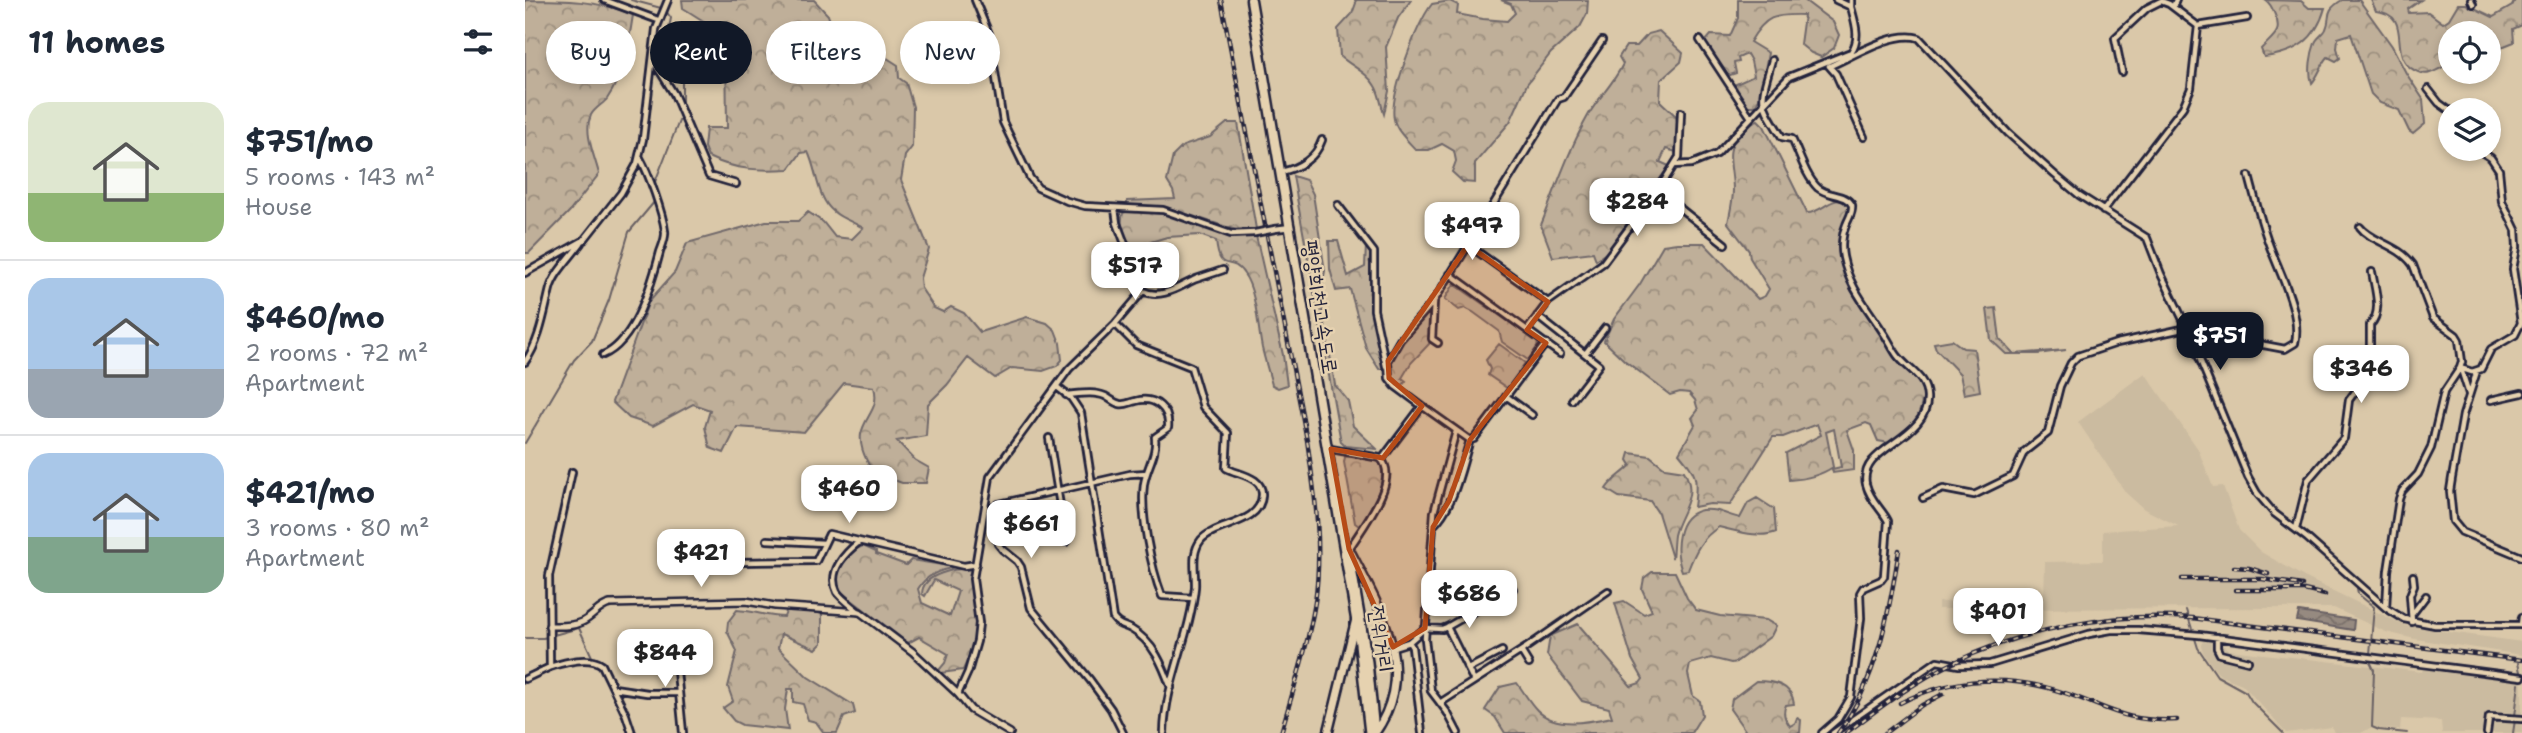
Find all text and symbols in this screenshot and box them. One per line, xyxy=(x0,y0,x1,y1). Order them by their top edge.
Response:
chip: Buy xyxy=(546,21,636,84)
chip: Rent xyxy=(650,21,752,84)
chip: Filters xyxy=(766,21,886,84)
chip: New xyxy=(900,21,1000,84)
map controls xyxy=(2438,21,2501,161)
button: locate xyxy=(2438,21,2501,84)
text: 11 homes xyxy=(28,22,165,63)
icon: filters xyxy=(459,23,497,61)
button: layers xyxy=(2438,98,2501,161)
text: $751/mo xyxy=(245,121,374,162)
icon: home xyxy=(84,130,168,214)
text: 5 rooms · 143 m² xyxy=(245,162,435,192)
pin: $284 xyxy=(1596,178,1678,238)
text: $284 xyxy=(1605,186,1669,216)
text: House xyxy=(245,192,313,222)
pin: $497 xyxy=(1431,202,1513,262)
text: $497 xyxy=(1441,210,1503,240)
street label: 평양희천고속도로 xyxy=(1296,238,1344,376)
pin: $517 xyxy=(1094,243,1176,302)
text: $517 xyxy=(1107,250,1163,280)
text: $460/mo xyxy=(245,297,385,338)
icon: home xyxy=(84,306,168,390)
pin: $751 xyxy=(2179,312,2261,372)
text: $751 xyxy=(2193,320,2247,350)
text: 2 rooms · 72 m² xyxy=(245,338,428,368)
pin: $346 xyxy=(2320,346,2402,405)
text: $346 xyxy=(2329,353,2393,383)
text: Apartment xyxy=(245,368,365,398)
pin: $460 xyxy=(808,466,890,525)
text: $421/mo xyxy=(245,472,375,513)
text: $460 xyxy=(817,473,881,503)
icon: home xyxy=(84,481,168,565)
pin: $661 xyxy=(990,500,1072,560)
text: $661 xyxy=(1003,508,1059,538)
text: 3 rooms · 80 m² xyxy=(245,513,430,543)
pin: $421 xyxy=(660,530,742,589)
text: $421 xyxy=(673,537,729,567)
text: Apartment xyxy=(245,543,365,573)
pin: $686 xyxy=(1428,570,1510,630)
text: $686 xyxy=(1437,578,1501,608)
pin: $401 xyxy=(1957,588,2039,648)
text: $401 xyxy=(1969,596,2027,626)
street label: 전위거리 xyxy=(1362,604,1400,674)
pin: $844 xyxy=(624,630,706,689)
text: $844 xyxy=(633,637,697,667)

